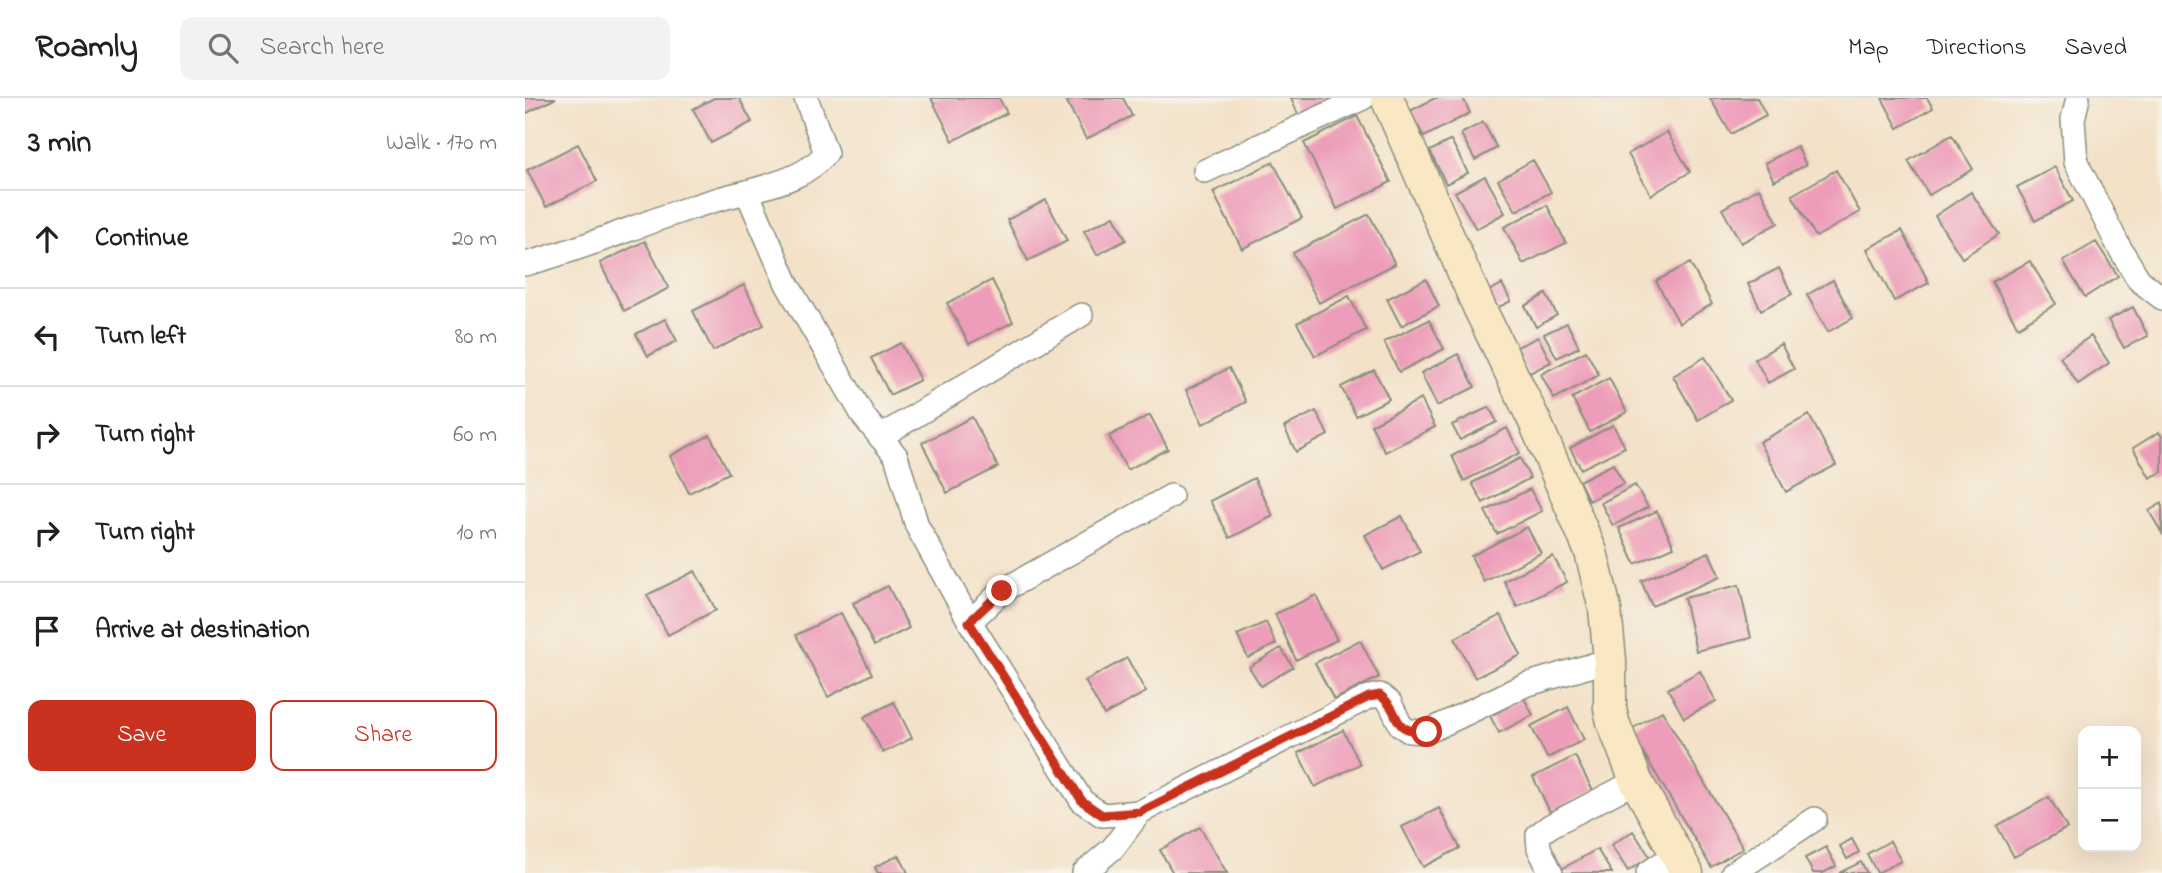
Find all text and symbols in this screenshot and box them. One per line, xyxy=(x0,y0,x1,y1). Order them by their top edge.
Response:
search box xyxy=(180,17,670,80)
text: Roamly xyxy=(35,24,138,72)
icon: search xyxy=(204,29,242,67)
text: Search here xyxy=(260,29,384,67)
text: Map xyxy=(1848,31,1889,66)
text: Directions xyxy=(1927,31,2026,66)
text: Saved xyxy=(2064,31,2127,66)
text: 3 min xyxy=(28,122,91,166)
text: Walk · 170 m xyxy=(386,127,497,160)
icon: ahead xyxy=(28,220,66,258)
text: Continue xyxy=(95,220,188,258)
text: 20 m xyxy=(452,223,497,256)
icon: left xyxy=(28,318,66,356)
text: Turn left xyxy=(95,318,186,356)
text: 80 m xyxy=(455,321,497,354)
icon: right xyxy=(28,416,66,454)
text: Turn right xyxy=(95,416,195,454)
text: 60 m xyxy=(453,419,497,452)
icon: right xyxy=(28,514,66,552)
text: Turn right xyxy=(95,514,195,552)
text: 10 m xyxy=(456,517,497,550)
route end xyxy=(986,575,1017,606)
icon: arrive xyxy=(28,612,66,650)
text: Arrive at destination xyxy=(95,612,310,650)
button: Save xyxy=(28,700,256,771)
button: Share xyxy=(270,700,497,771)
route start xyxy=(1411,716,1442,747)
map controls xyxy=(2078,726,2141,852)
button: + xyxy=(2078,726,2141,789)
button: − xyxy=(2078,789,2141,852)

